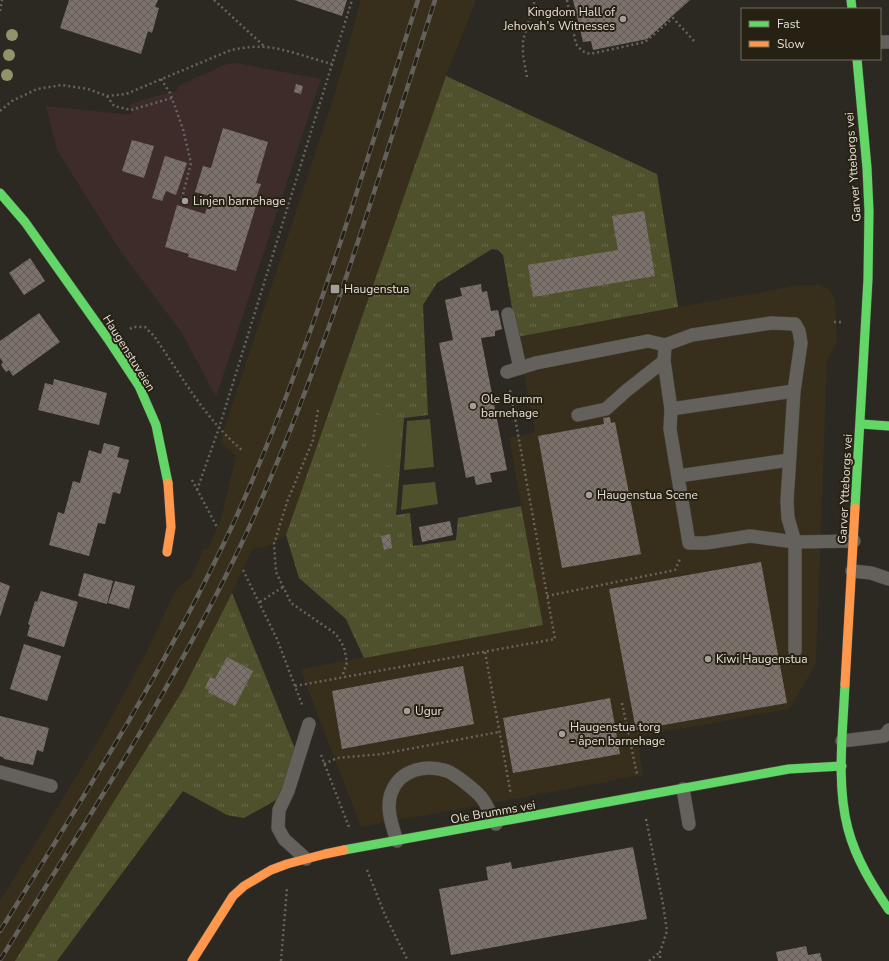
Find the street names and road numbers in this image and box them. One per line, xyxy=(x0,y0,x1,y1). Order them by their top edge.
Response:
street label: Garver Ytteborgs vei xyxy=(841,112,865,222)
street label: Haugenstuveien xyxy=(99,312,159,394)
street label: Garver Ytteborgs vei xyxy=(834,434,856,544)
street label: Ole Brumms vei xyxy=(449,797,537,827)

